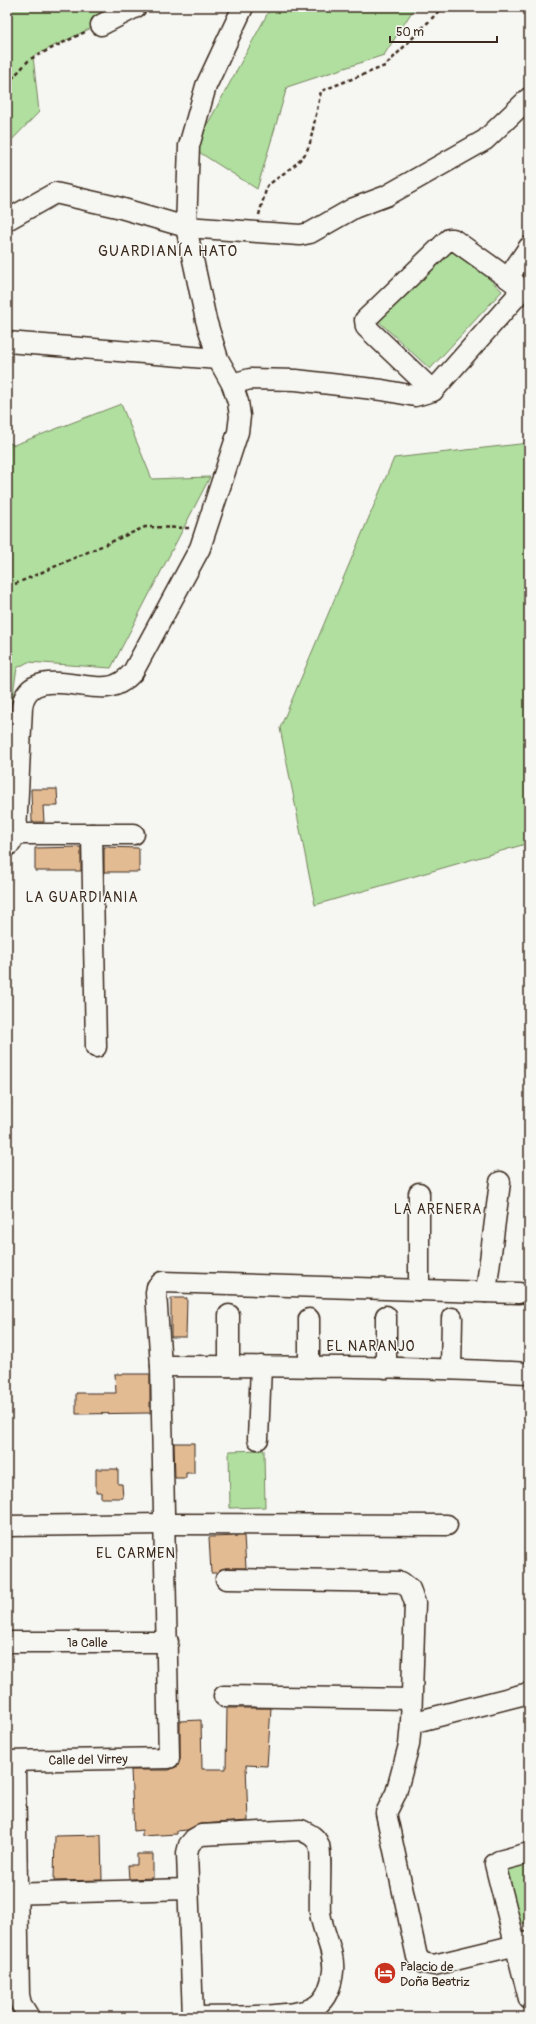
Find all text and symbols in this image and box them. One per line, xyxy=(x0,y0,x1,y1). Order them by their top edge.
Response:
scale bar xyxy=(390,18,497,44)
text: 50 m xyxy=(396,25,424,40)
district label: GUARDIANÍA HATO xyxy=(98,242,238,261)
district label: LA GUARDIANIA xyxy=(25,889,139,906)
district label: LA ARENERA xyxy=(394,1201,482,1218)
district label: EL NARANJO xyxy=(326,1338,416,1355)
district label: EL CARMEN xyxy=(96,1545,176,1562)
street label: 1a Calle xyxy=(67,1635,108,1651)
street label: Calle del Virrey xyxy=(48,1751,128,1769)
place label: Palacio de Doña Beatriz xyxy=(400,1959,470,1990)
hotel icon: Palacio de Doña Beatriz xyxy=(372,1960,398,1986)

